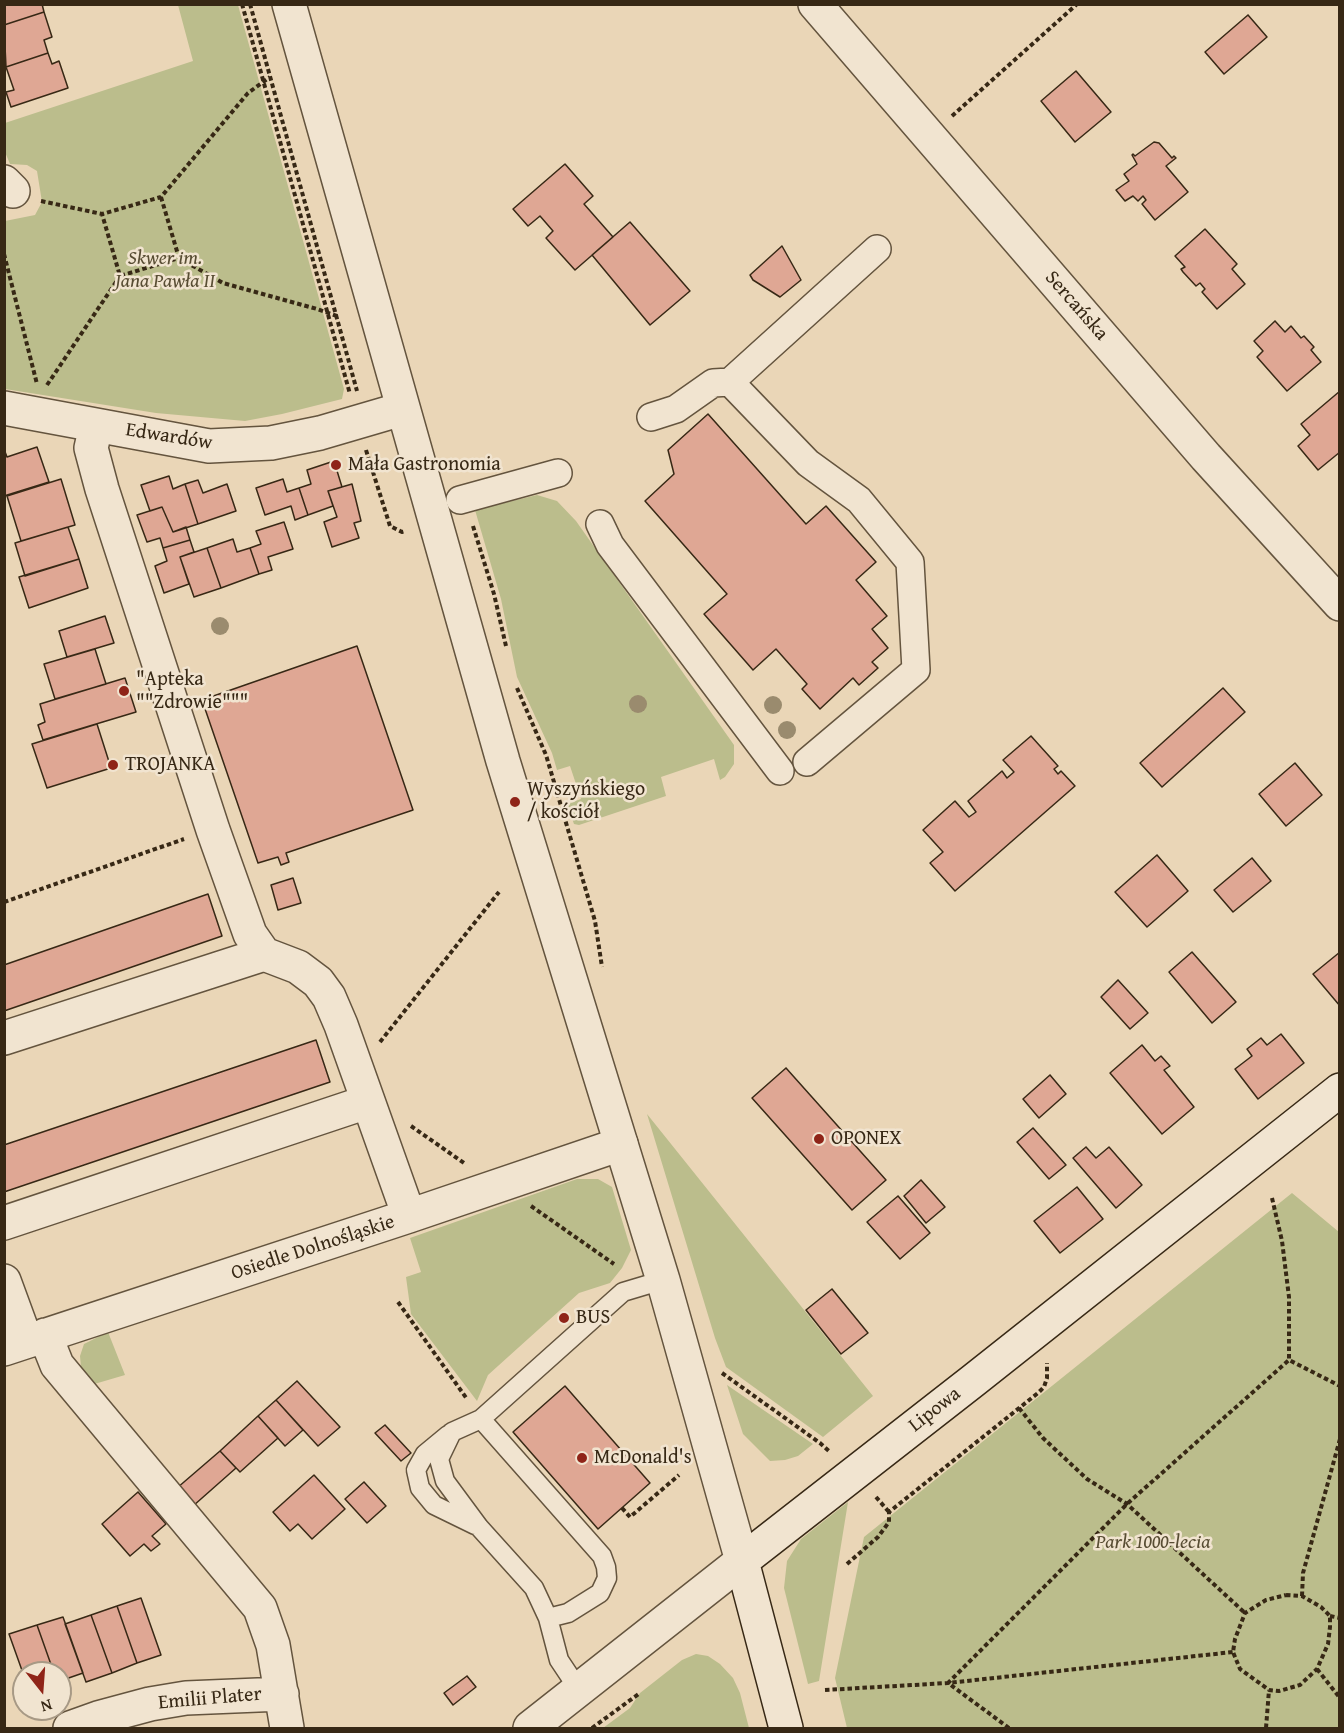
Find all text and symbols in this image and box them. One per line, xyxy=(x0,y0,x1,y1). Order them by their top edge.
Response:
park label: Skwer im. Jana Pawła II xyxy=(115,247,215,294)
street label: Sercańska xyxy=(1039,266,1113,346)
street label: Edwardów xyxy=(124,418,214,456)
place label: Mała Gastronomia xyxy=(348,453,501,477)
marker: Mała Gastronomia xyxy=(329,458,343,472)
place label: "Apteka ""Zdrowie""" xyxy=(136,668,248,715)
marker: "Apteka ""Zdrowie""" xyxy=(117,684,131,698)
place label: TROJANKA xyxy=(125,753,215,777)
marker: TROJANKA xyxy=(106,758,120,772)
place label: Wyszyńskiego / kościół xyxy=(527,778,645,825)
marker: Wyszyńskiego / kościół xyxy=(508,795,522,809)
place label: OPONEX xyxy=(831,1127,902,1151)
marker: OPONEX xyxy=(812,1132,826,1146)
street label: Osiedle Dolnośląskie xyxy=(228,1210,398,1286)
place label: BUS xyxy=(576,1306,610,1330)
marker: BUS xyxy=(557,1311,571,1325)
street label: Lipowa xyxy=(904,1382,966,1438)
place label: McDonald's xyxy=(594,1446,692,1470)
marker: McDonald's xyxy=(575,1451,589,1465)
park label: Park 1000-lecia xyxy=(1096,1531,1210,1555)
north arrow xyxy=(12,1661,72,1721)
street label: Emilii Plater xyxy=(157,1683,263,1715)
text: N xyxy=(38,1693,55,1719)

